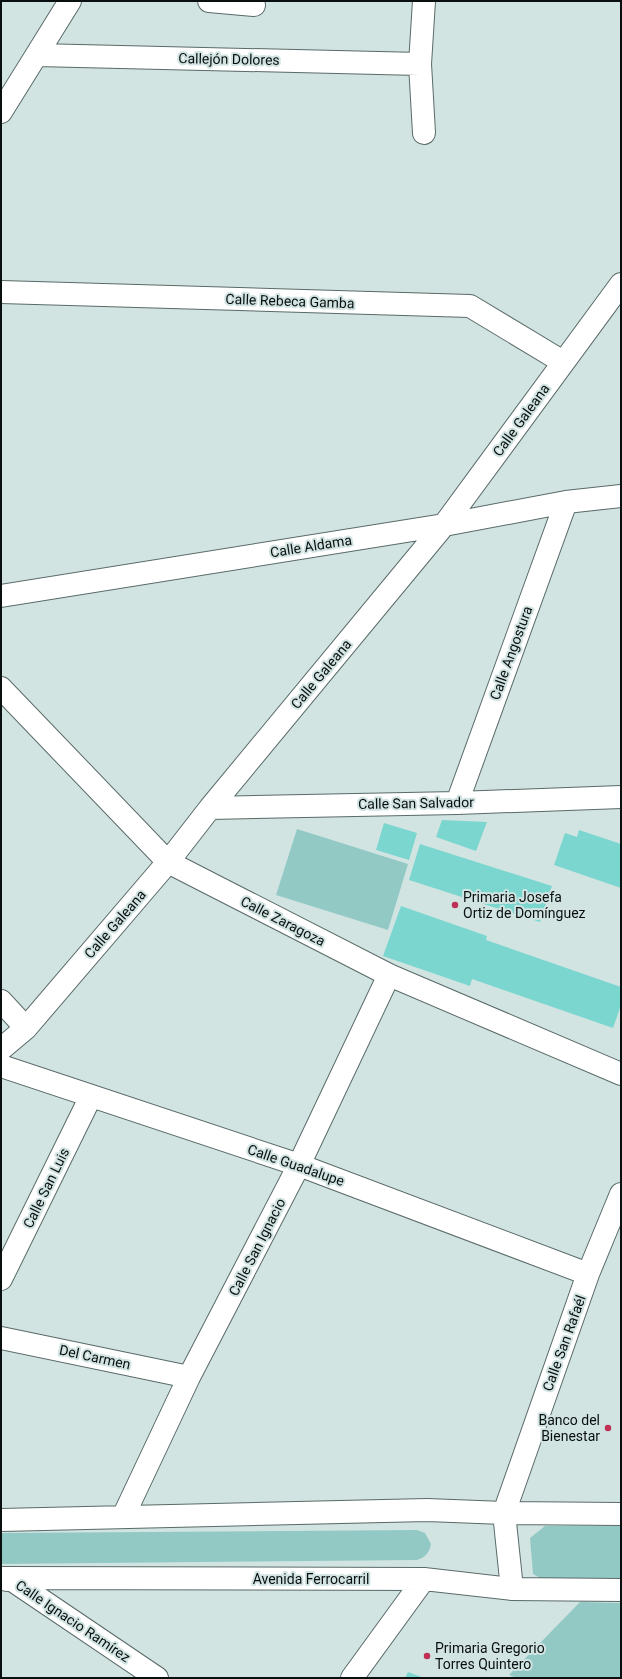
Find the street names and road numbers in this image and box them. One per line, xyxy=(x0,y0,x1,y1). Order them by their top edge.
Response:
street label: Callejón Dolores xyxy=(178,50,280,68)
street label: Calle Rebeca Gamba xyxy=(225,291,355,311)
street label: Calle Galeana xyxy=(489,381,553,459)
street label: Calle Aldama xyxy=(269,532,353,560)
street label: Calle Angostura xyxy=(487,604,535,702)
street label: Calle Galeana xyxy=(287,636,355,712)
street label: Calle San Salvador xyxy=(358,794,474,812)
street label: Calle Galeana xyxy=(81,887,149,961)
street label: Calle Zaragoza xyxy=(238,893,328,949)
street label: Calle Guadalupe xyxy=(246,1141,346,1189)
street label: Calle San Luis xyxy=(20,1145,72,1231)
street label: Calle San Ignacio xyxy=(226,1196,288,1298)
street label: Calle San Rafaél xyxy=(539,1293,589,1393)
street label: Del Carmen xyxy=(58,1342,132,1372)
street label: Avenida Ferrocarril xyxy=(253,1571,369,1587)
street label: Calle Ignacio Ramírez xyxy=(13,1577,133,1665)

